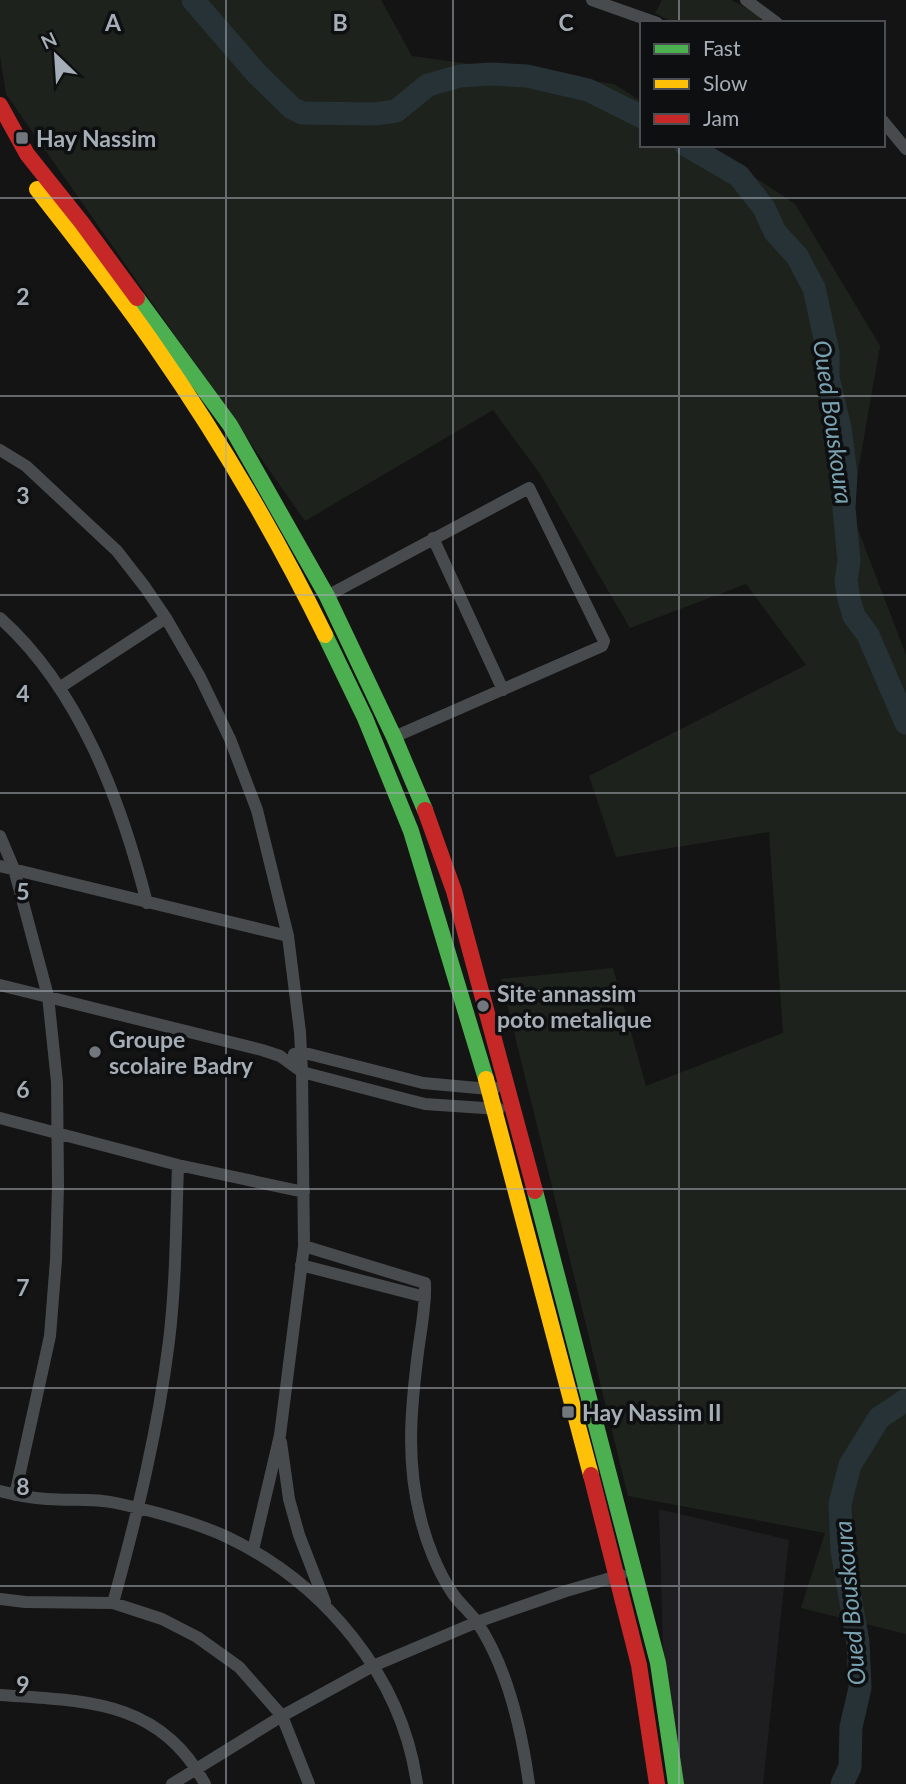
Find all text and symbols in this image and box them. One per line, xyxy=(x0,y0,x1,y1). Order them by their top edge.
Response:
text: A xyxy=(104,8,122,36)
text: B xyxy=(332,8,348,36)
text: C xyxy=(558,8,574,36)
north arrow xyxy=(21,21,91,91)
legend xyxy=(640,21,885,147)
text: N xyxy=(37,27,60,54)
text: Fast xyxy=(703,35,741,60)
text: Slow xyxy=(703,70,748,95)
text: Jam xyxy=(703,105,739,130)
place label: Hay Nassim xyxy=(36,124,156,152)
marker: Hay Nassim xyxy=(14,130,30,146)
text: 2 xyxy=(16,282,30,310)
water label: Oued Bouskoura xyxy=(808,338,860,506)
text: 3 xyxy=(16,481,30,509)
text: 4 xyxy=(16,679,30,707)
text: 5 xyxy=(16,877,30,905)
place label: Site annassim poto metalique xyxy=(497,979,652,1033)
marker: Site annassim poto metalique xyxy=(475,998,491,1014)
place label: Groupe scolaire Badry xyxy=(109,1025,254,1079)
marker: Groupe scolaire Badry xyxy=(87,1044,103,1060)
text: 6 xyxy=(16,1075,30,1103)
text: 7 xyxy=(16,1273,30,1301)
place label: Hay Nassim II xyxy=(582,1398,722,1426)
marker: Hay Nassim II xyxy=(560,1404,576,1420)
text: 8 xyxy=(16,1472,30,1500)
water label: Oued Bouskoura xyxy=(827,1520,871,1686)
text: 9 xyxy=(16,1670,30,1698)

